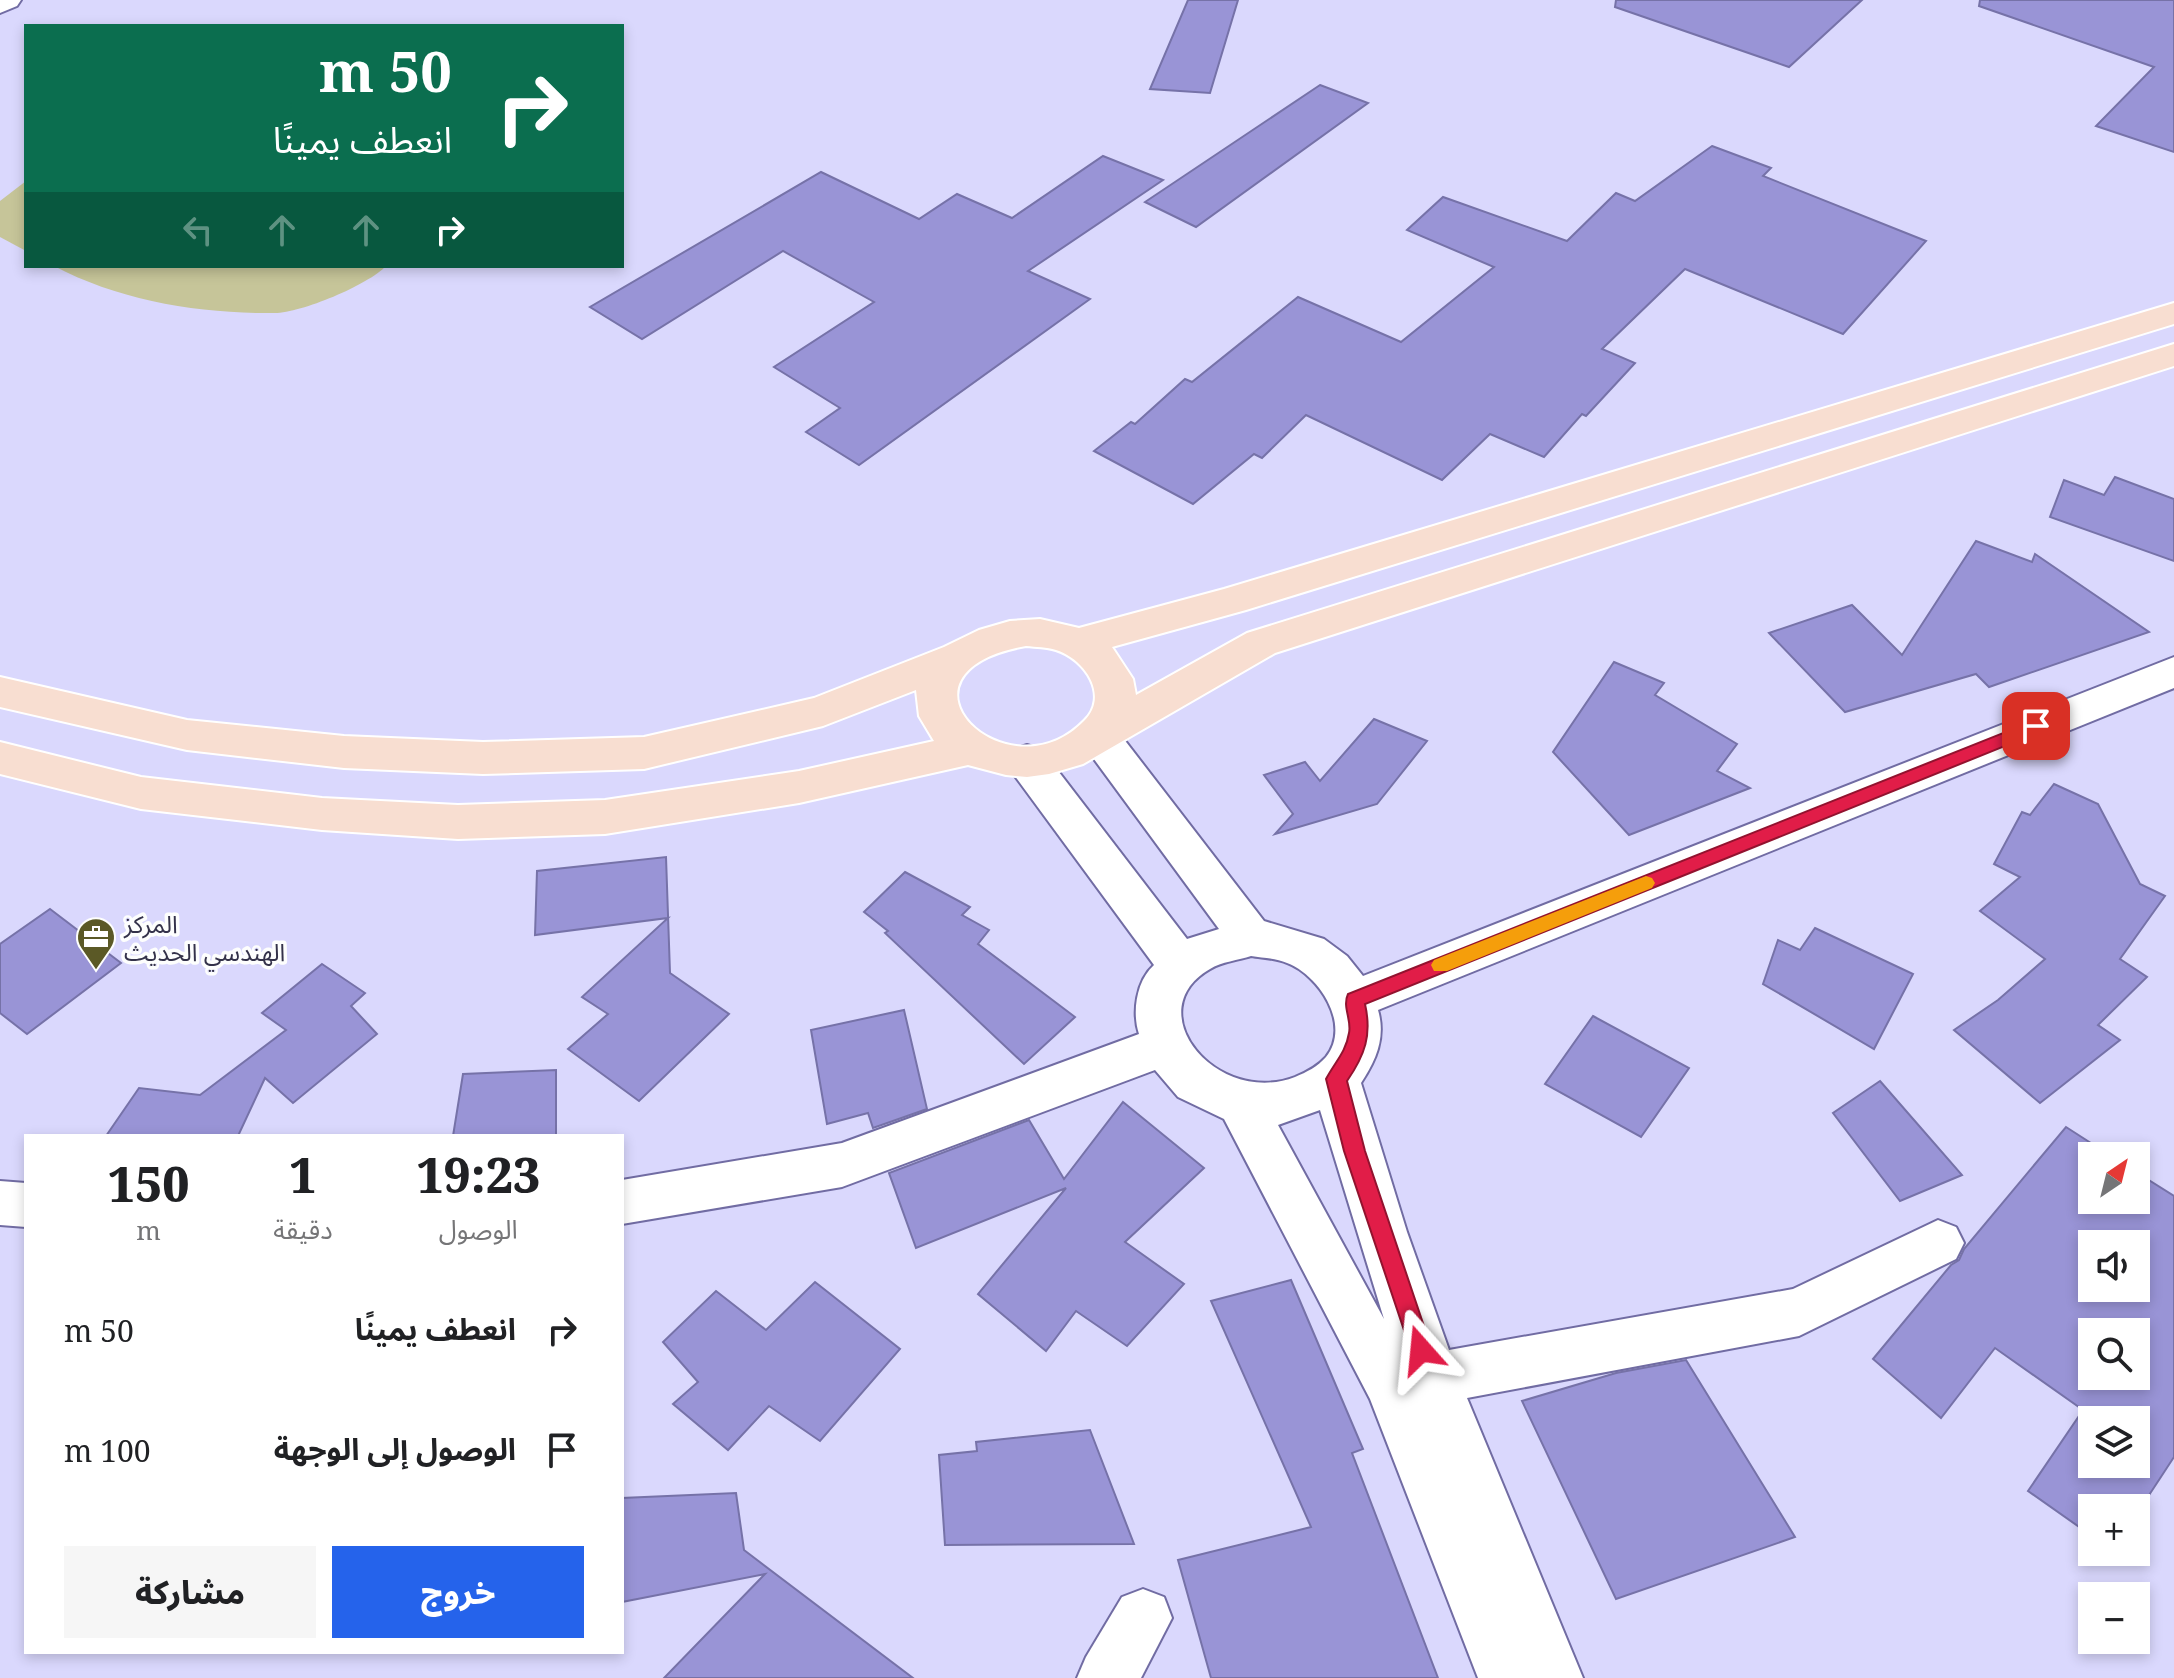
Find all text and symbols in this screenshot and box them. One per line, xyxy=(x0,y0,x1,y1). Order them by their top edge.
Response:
text: 50 m xyxy=(319,32,452,108)
icon: right xyxy=(480,56,584,160)
text: انعطف يمينًا xyxy=(273,115,452,164)
icon: left xyxy=(176,208,220,252)
icon: ahead xyxy=(260,208,304,252)
icon: ahead xyxy=(344,208,388,252)
icon: right xyxy=(428,208,472,252)
pin xyxy=(2002,692,2070,760)
icon: arrive xyxy=(2014,704,2058,748)
place label: المركز الهندسي الحديث xyxy=(123,907,285,971)
office icon: المركز الهندسي الحديث xyxy=(75,916,117,971)
text: 1 xyxy=(289,1142,317,1207)
text: 19:23 xyxy=(416,1142,540,1207)
north arrow xyxy=(2078,1142,2150,1214)
map controls xyxy=(2078,1142,2150,1654)
text: 150 xyxy=(108,1151,189,1216)
text: دقيقة xyxy=(273,1211,333,1247)
text: الوصول xyxy=(439,1211,518,1247)
text: m xyxy=(136,1212,161,1248)
button: sound xyxy=(2078,1230,2150,1302)
text: انعطف يمينًا xyxy=(355,1308,516,1349)
icon: right xyxy=(540,1308,584,1352)
position arrow xyxy=(1379,1308,1463,1392)
text: 50 m xyxy=(64,1310,134,1351)
button: search xyxy=(2078,1318,2150,1390)
button: layers xyxy=(2078,1406,2150,1478)
text: الوصول إلى الوجهة xyxy=(274,1428,516,1469)
icon: arrive xyxy=(540,1428,584,1472)
text: 100 m xyxy=(64,1430,150,1471)
button: + xyxy=(2078,1494,2150,1566)
button: مشاركة xyxy=(64,1546,316,1638)
button: خروج xyxy=(332,1546,584,1638)
button: − xyxy=(2078,1582,2150,1654)

